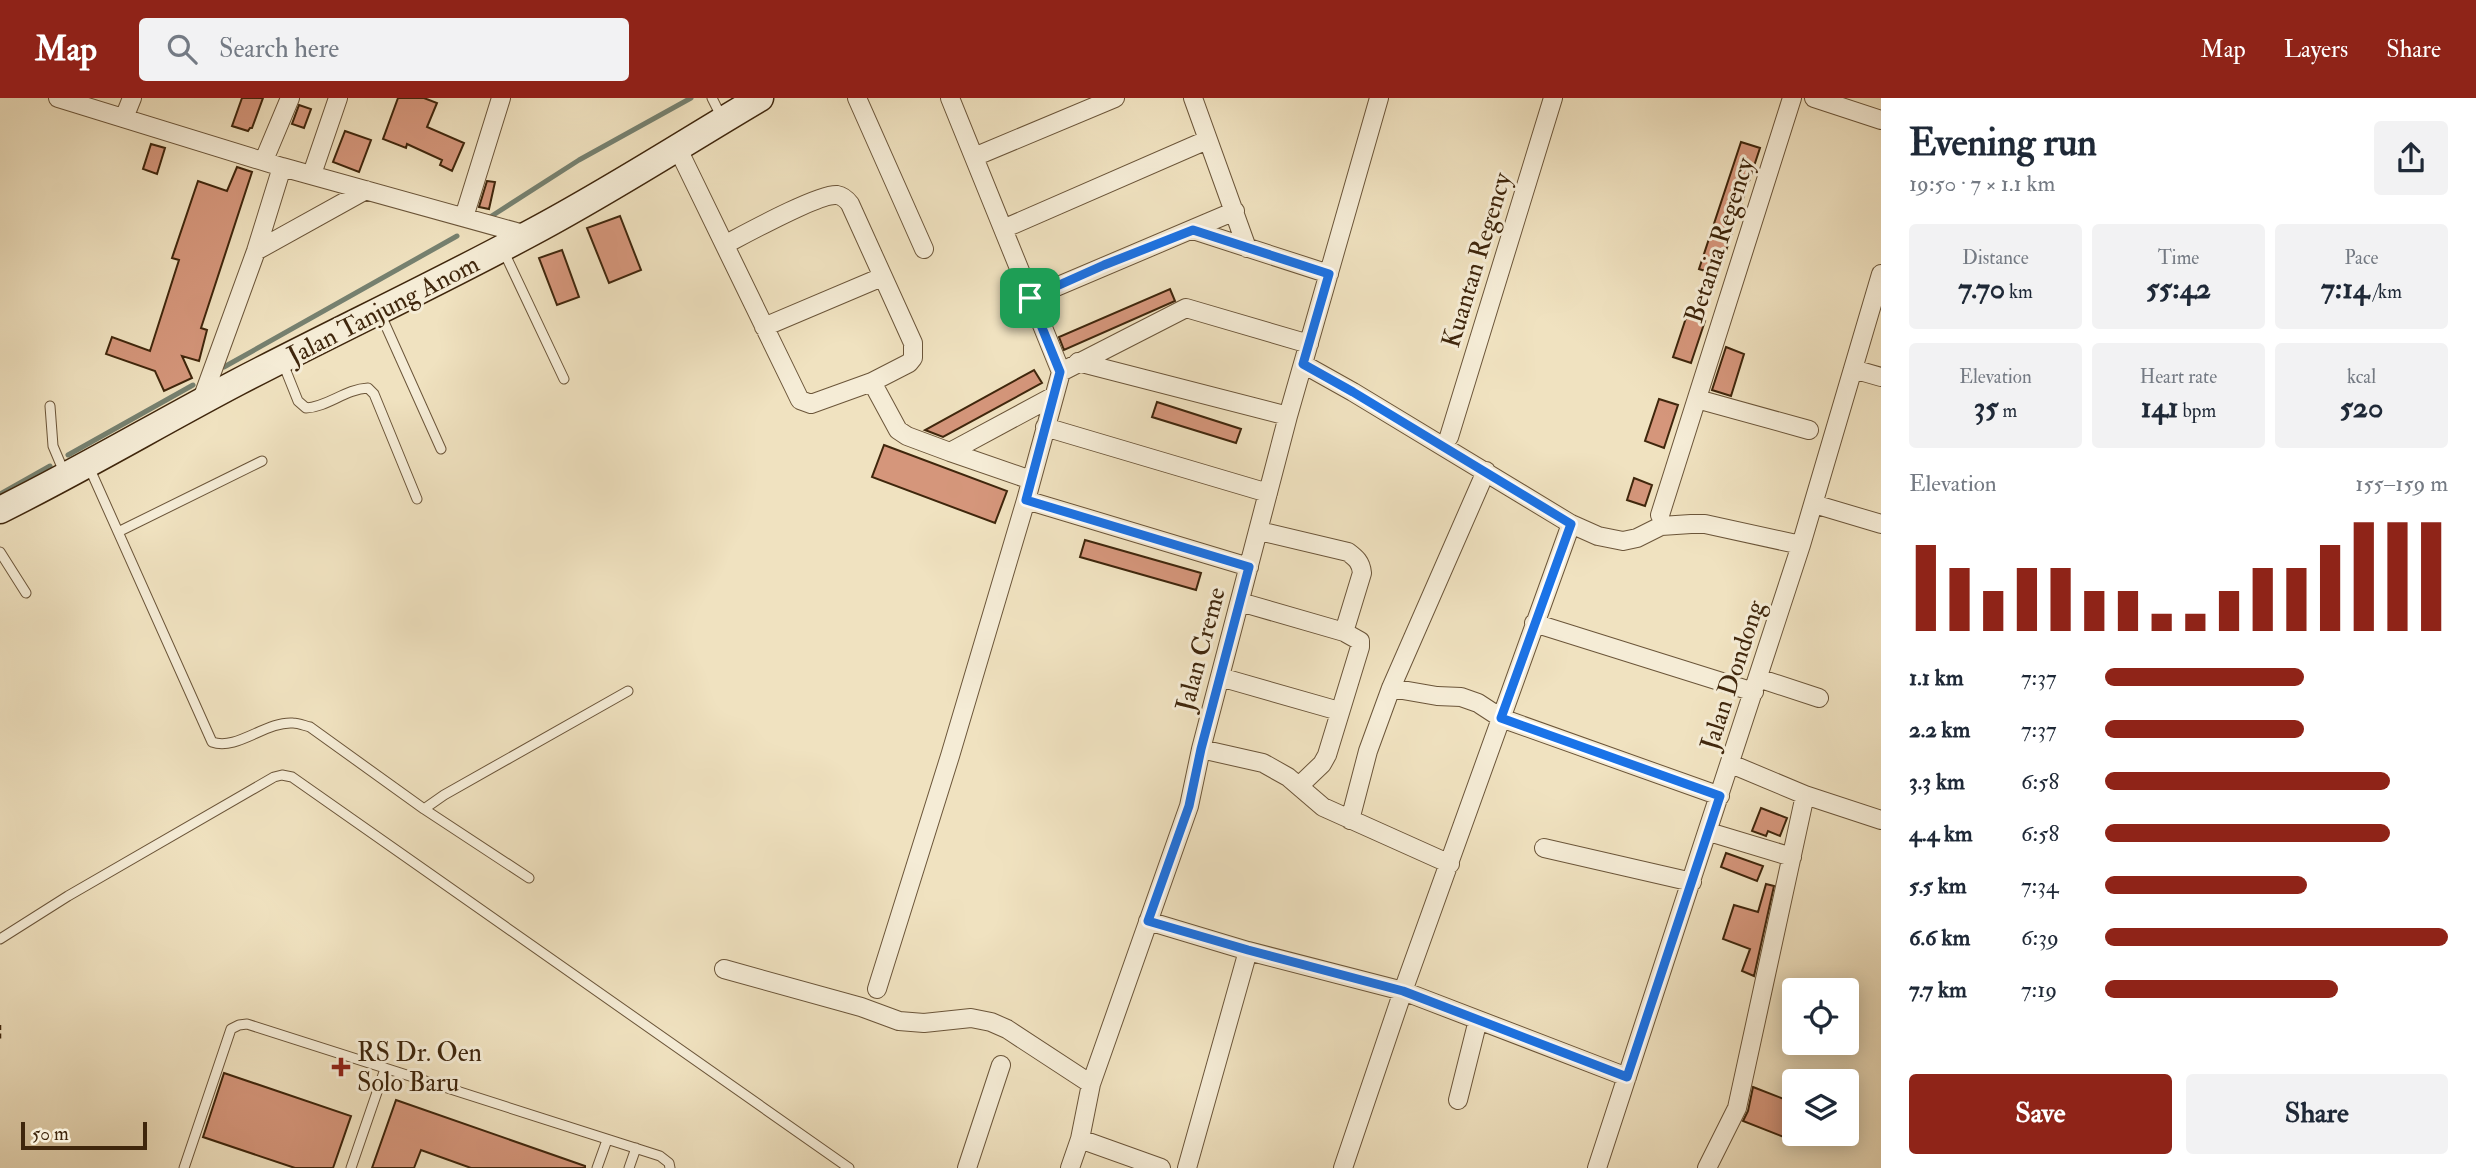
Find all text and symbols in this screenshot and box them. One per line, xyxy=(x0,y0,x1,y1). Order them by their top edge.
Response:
search box xyxy=(139,18,629,81)
text: Map xyxy=(35,29,97,70)
icon: search xyxy=(163,30,201,68)
text: Search here xyxy=(219,33,339,65)
text: Map xyxy=(2201,34,2246,65)
text: Layers xyxy=(2284,34,2348,65)
text: Share xyxy=(2386,34,2441,65)
text: Evening run xyxy=(1909,119,2097,167)
button: share xyxy=(2374,121,2448,195)
street label: Betania Regency xyxy=(1678,153,1762,327)
street label: Kuantan Regency xyxy=(1435,168,1519,352)
text: 19:50 · 7 × 1.1 km xyxy=(1909,169,2055,198)
text: Distance xyxy=(1962,246,2029,270)
text: Time xyxy=(2158,246,2199,270)
text: Pace xyxy=(2344,246,2379,270)
street label: Jalan Tanjung Anom xyxy=(281,248,485,372)
pin xyxy=(1000,268,1060,328)
text: 7.70 xyxy=(1958,270,2005,307)
text: 55:42 xyxy=(2146,270,2211,307)
text: 7:14 xyxy=(2321,270,2369,307)
icon: arrive xyxy=(1011,279,1049,317)
text: km xyxy=(2005,280,2033,304)
text: /km xyxy=(2369,280,2402,304)
text: Elevation xyxy=(1959,365,2032,389)
text: Heart rate xyxy=(2140,365,2217,389)
text: kcal xyxy=(2347,365,2376,389)
text: 35 xyxy=(1974,389,1998,426)
text: 141 xyxy=(2141,389,2178,426)
text: 520 xyxy=(2340,389,2383,426)
text: m xyxy=(1998,399,2017,423)
text: bpm xyxy=(2178,399,2216,423)
text: Elevation xyxy=(1909,469,1997,498)
text: 155–159 m xyxy=(2355,469,2448,498)
street label: Jalan Creme xyxy=(1169,584,1233,716)
street label: Jalan Dondong xyxy=(1693,595,1773,755)
text: 1.1 km xyxy=(1909,663,1964,692)
text: 7:37 xyxy=(2021,663,2057,692)
text: 2.2 km xyxy=(1909,715,1970,744)
text: 7:37 xyxy=(2021,715,2057,744)
text: 3.3 km xyxy=(1909,767,1965,796)
text: 6:58 xyxy=(2021,767,2059,796)
text: 4.4 km xyxy=(1909,819,1973,848)
text: 6:58 xyxy=(2021,819,2059,848)
text: 5.5 km xyxy=(1909,871,1967,900)
text: 7:34 xyxy=(2021,871,2058,900)
text: 6.6 km xyxy=(1909,923,1970,952)
text: 6:39 xyxy=(2021,923,2059,952)
text: 7.7 km xyxy=(1909,975,1967,1004)
text: 7:19 xyxy=(2021,975,2057,1004)
map controls xyxy=(1782,978,1859,1146)
button: locate xyxy=(1782,978,1859,1055)
place label: RS Dr. Oen Solo Baru xyxy=(357,1037,482,1099)
marker: RS Dr. Oen Solo Baru xyxy=(331,1057,351,1077)
button: layers xyxy=(1782,1069,1859,1146)
button: Save xyxy=(1909,1074,2172,1154)
button: Share xyxy=(2186,1074,2448,1154)
scale bar xyxy=(21,1119,147,1151)
text: 50 m xyxy=(32,1122,69,1146)

